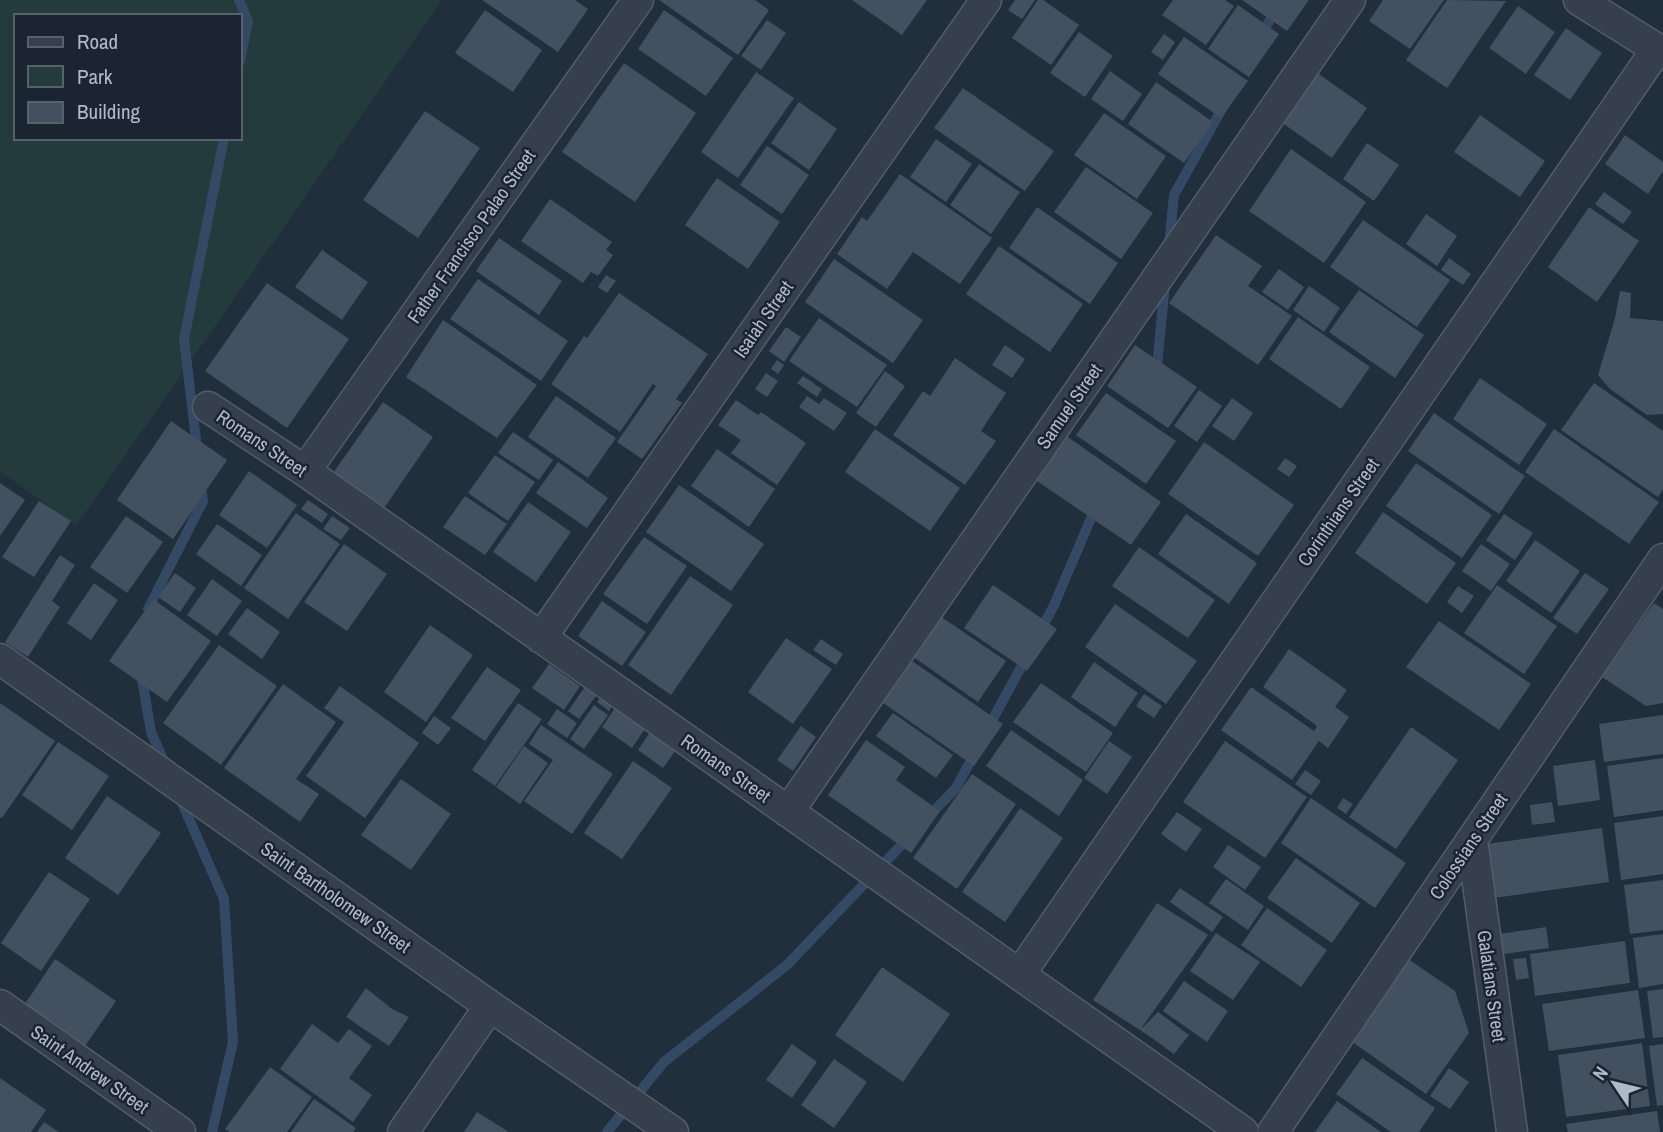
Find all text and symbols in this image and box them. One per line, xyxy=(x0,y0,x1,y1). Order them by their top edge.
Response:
legend xyxy=(14,14,242,140)
text: Road xyxy=(77,27,118,56)
text: Park xyxy=(77,62,113,91)
text: Building xyxy=(77,97,141,126)
street label: Father Francisco Palao Street xyxy=(401,143,541,328)
street label: Isaiah Street xyxy=(727,275,799,363)
street label: Samuel Street xyxy=(1030,358,1108,454)
street label: Romans Street xyxy=(212,403,313,483)
street label: Corinthians Street xyxy=(1291,452,1385,571)
street label: Romans Street xyxy=(676,728,777,809)
street label: Colossians Street xyxy=(1423,787,1514,904)
street label: Saint Bartholomew Street xyxy=(256,835,417,959)
street label: Galatians Street xyxy=(1471,928,1513,1044)
street label: Saint Andrew Street xyxy=(26,1019,155,1120)
north arrow xyxy=(1579,1048,1649,1118)
text: N xyxy=(1586,1061,1614,1085)

